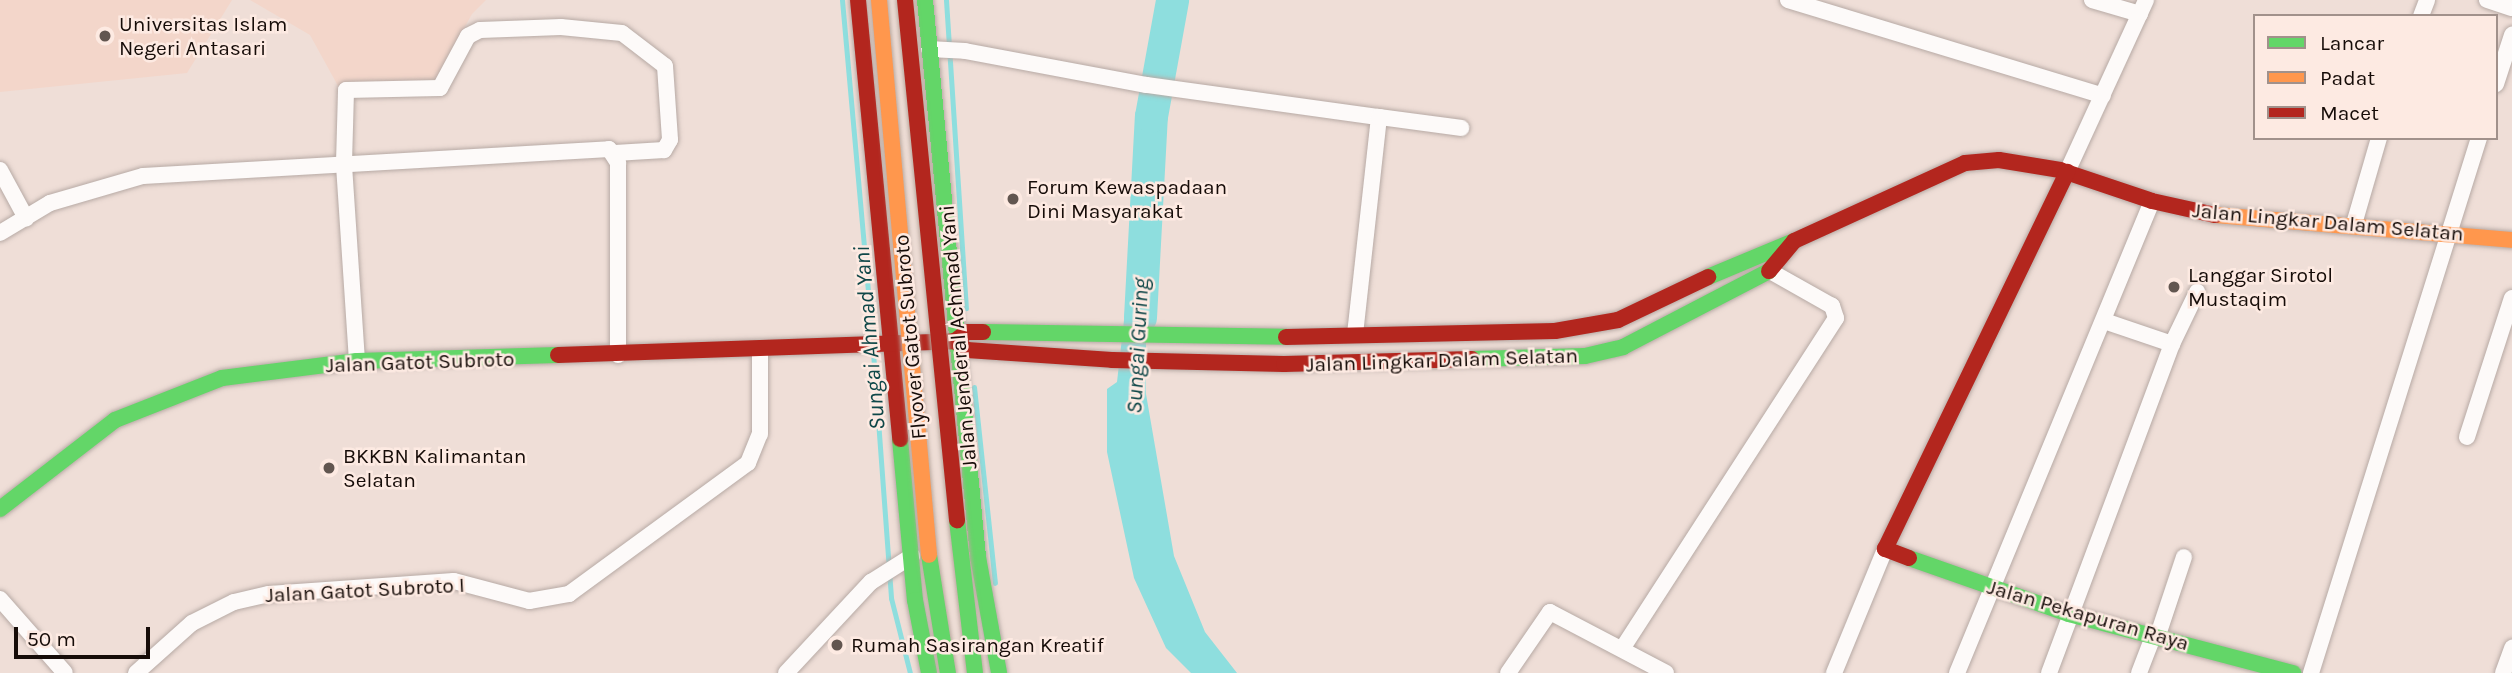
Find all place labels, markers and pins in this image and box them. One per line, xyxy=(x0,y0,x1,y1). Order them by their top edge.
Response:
place label: Universitas Islam Negeri Antasari xyxy=(119,11,287,61)
marker: Universitas Islam Negeri Antasari xyxy=(97,28,113,44)
place label: Forum Kewaspadaan Dini Masyarakat xyxy=(1027,174,1227,224)
marker: Forum Kewaspadaan Dini Masyarakat xyxy=(1005,191,1021,207)
place label: Langgar Sirotol Mustaqim xyxy=(2188,262,2333,312)
marker: Langgar Sirotol Mustaqim xyxy=(2166,279,2182,295)
place label: BKKBN Kalimantan Selatan xyxy=(343,443,526,493)
marker: BKKBN Kalimantan Selatan xyxy=(321,460,337,476)
place label: Rumah Sasirangan Kreatif xyxy=(851,632,1104,658)
marker: Rumah Sasirangan Kreatif xyxy=(829,637,845,653)

